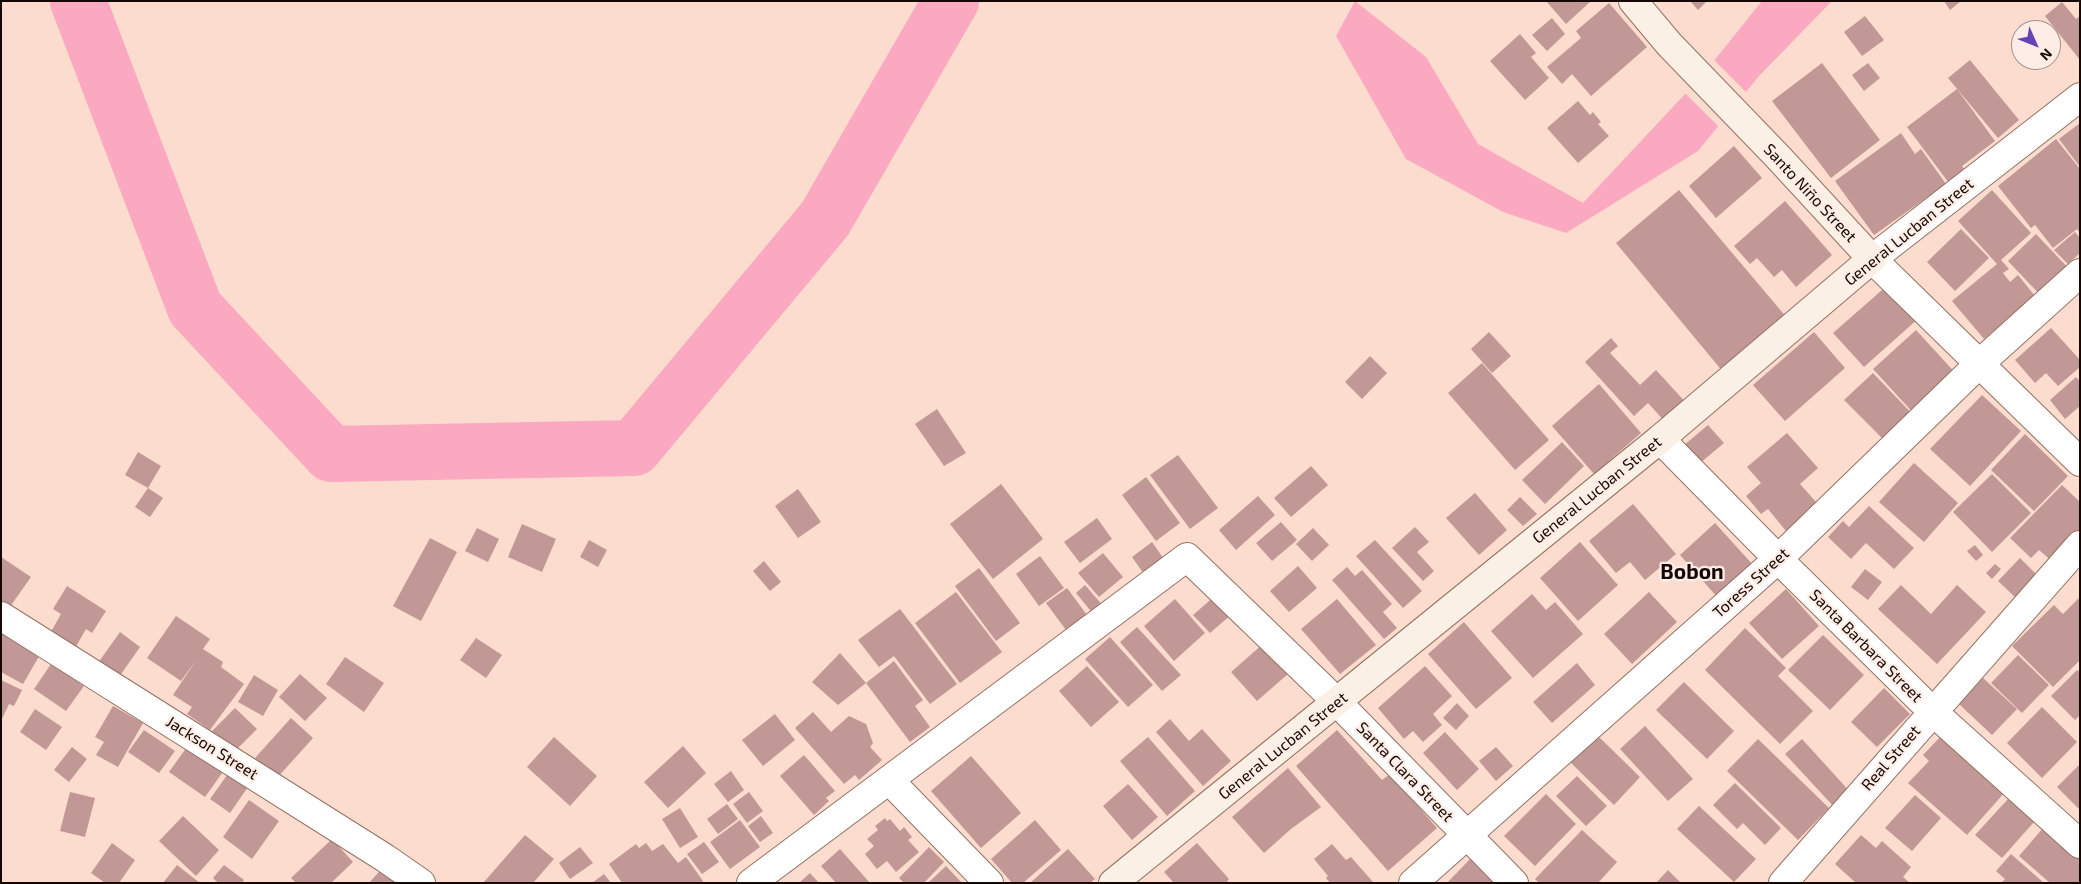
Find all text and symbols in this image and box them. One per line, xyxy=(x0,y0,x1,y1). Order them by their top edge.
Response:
north arrow xyxy=(2011,20,2061,70)
text: N xyxy=(2037,46,2056,65)
street label: Santo Niño Street xyxy=(1760,140,1860,246)
street label: General Lucban Street xyxy=(1841,174,1977,290)
street label: General Lucban Street xyxy=(1529,432,1665,548)
street label: Toress Street xyxy=(1709,544,1793,622)
district label: Bobon xyxy=(1660,559,1724,585)
street label: Santa Barbara Street xyxy=(1806,586,1926,706)
street label: General Lucban Street xyxy=(1215,688,1351,804)
street label: Jackson Street xyxy=(163,712,261,784)
street label: Santa Clara Street xyxy=(1352,718,1458,826)
street label: Real Street xyxy=(1858,722,1924,794)

